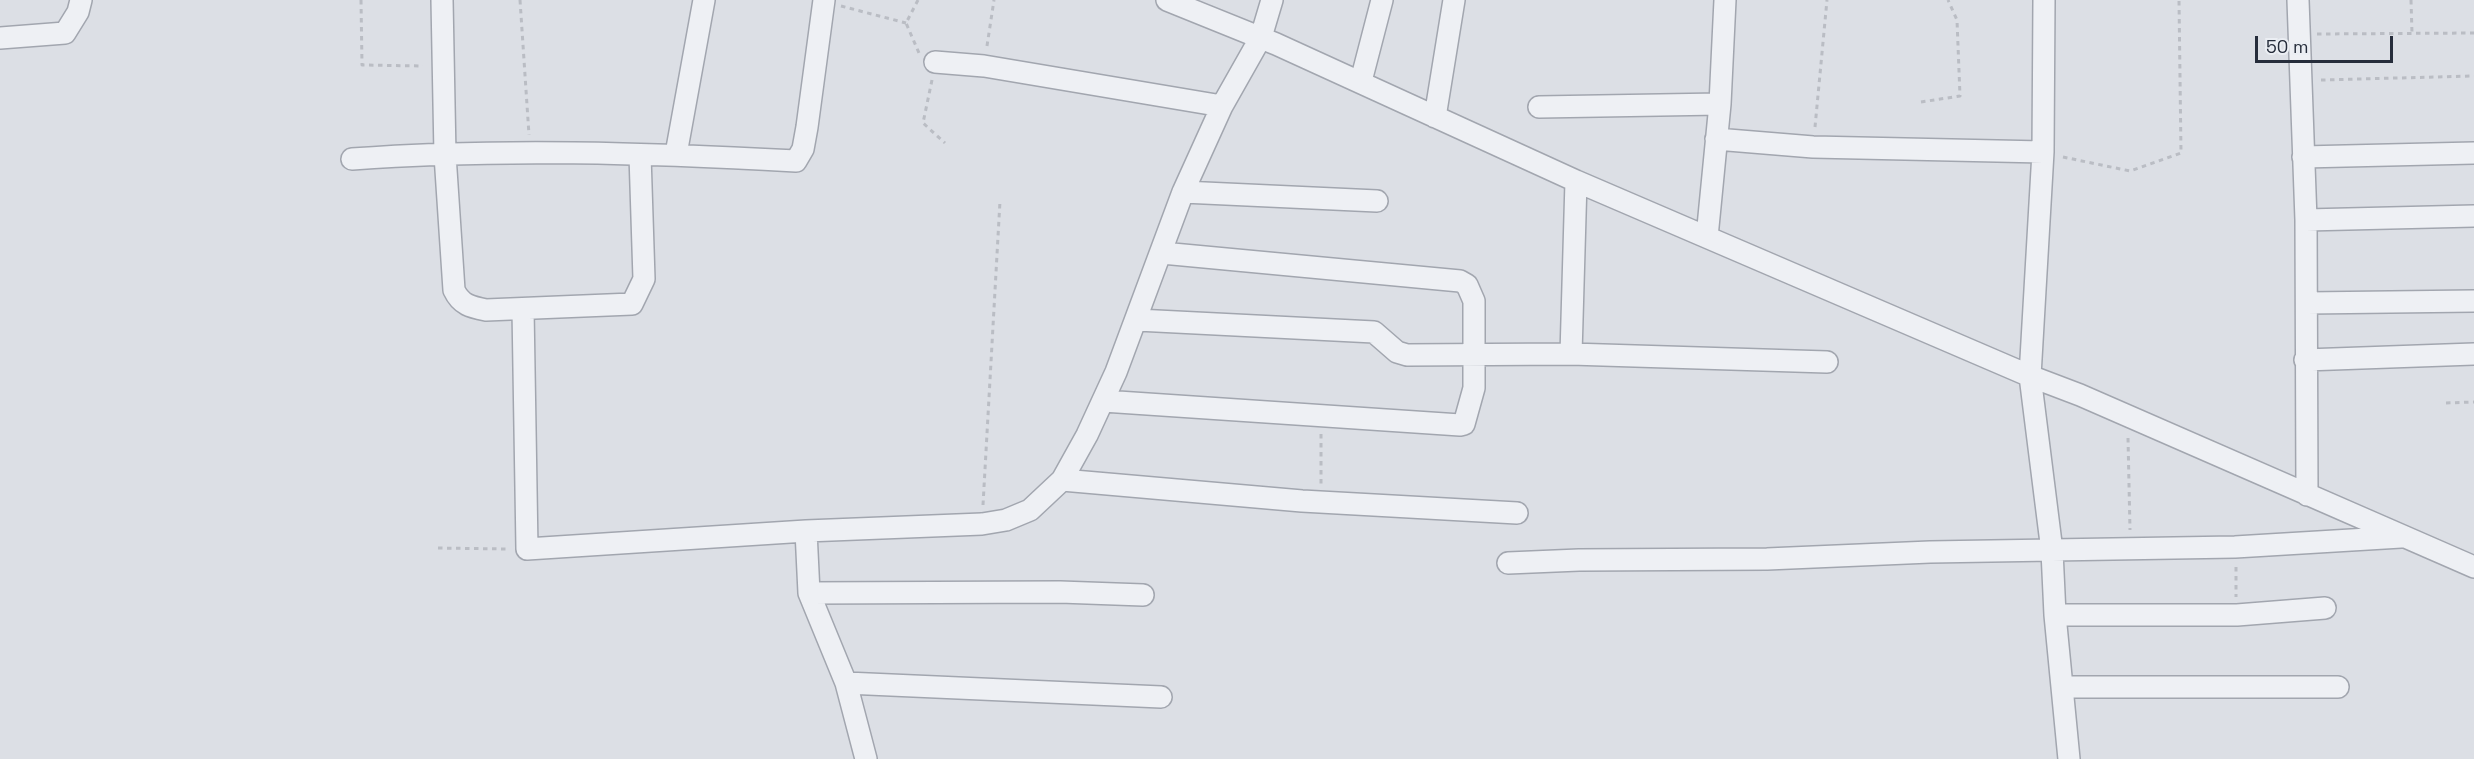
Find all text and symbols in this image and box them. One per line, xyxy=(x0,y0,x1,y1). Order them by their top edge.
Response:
scale bar xyxy=(2258,24,2396,62)
text: 50 m xyxy=(2266,35,2308,58)

